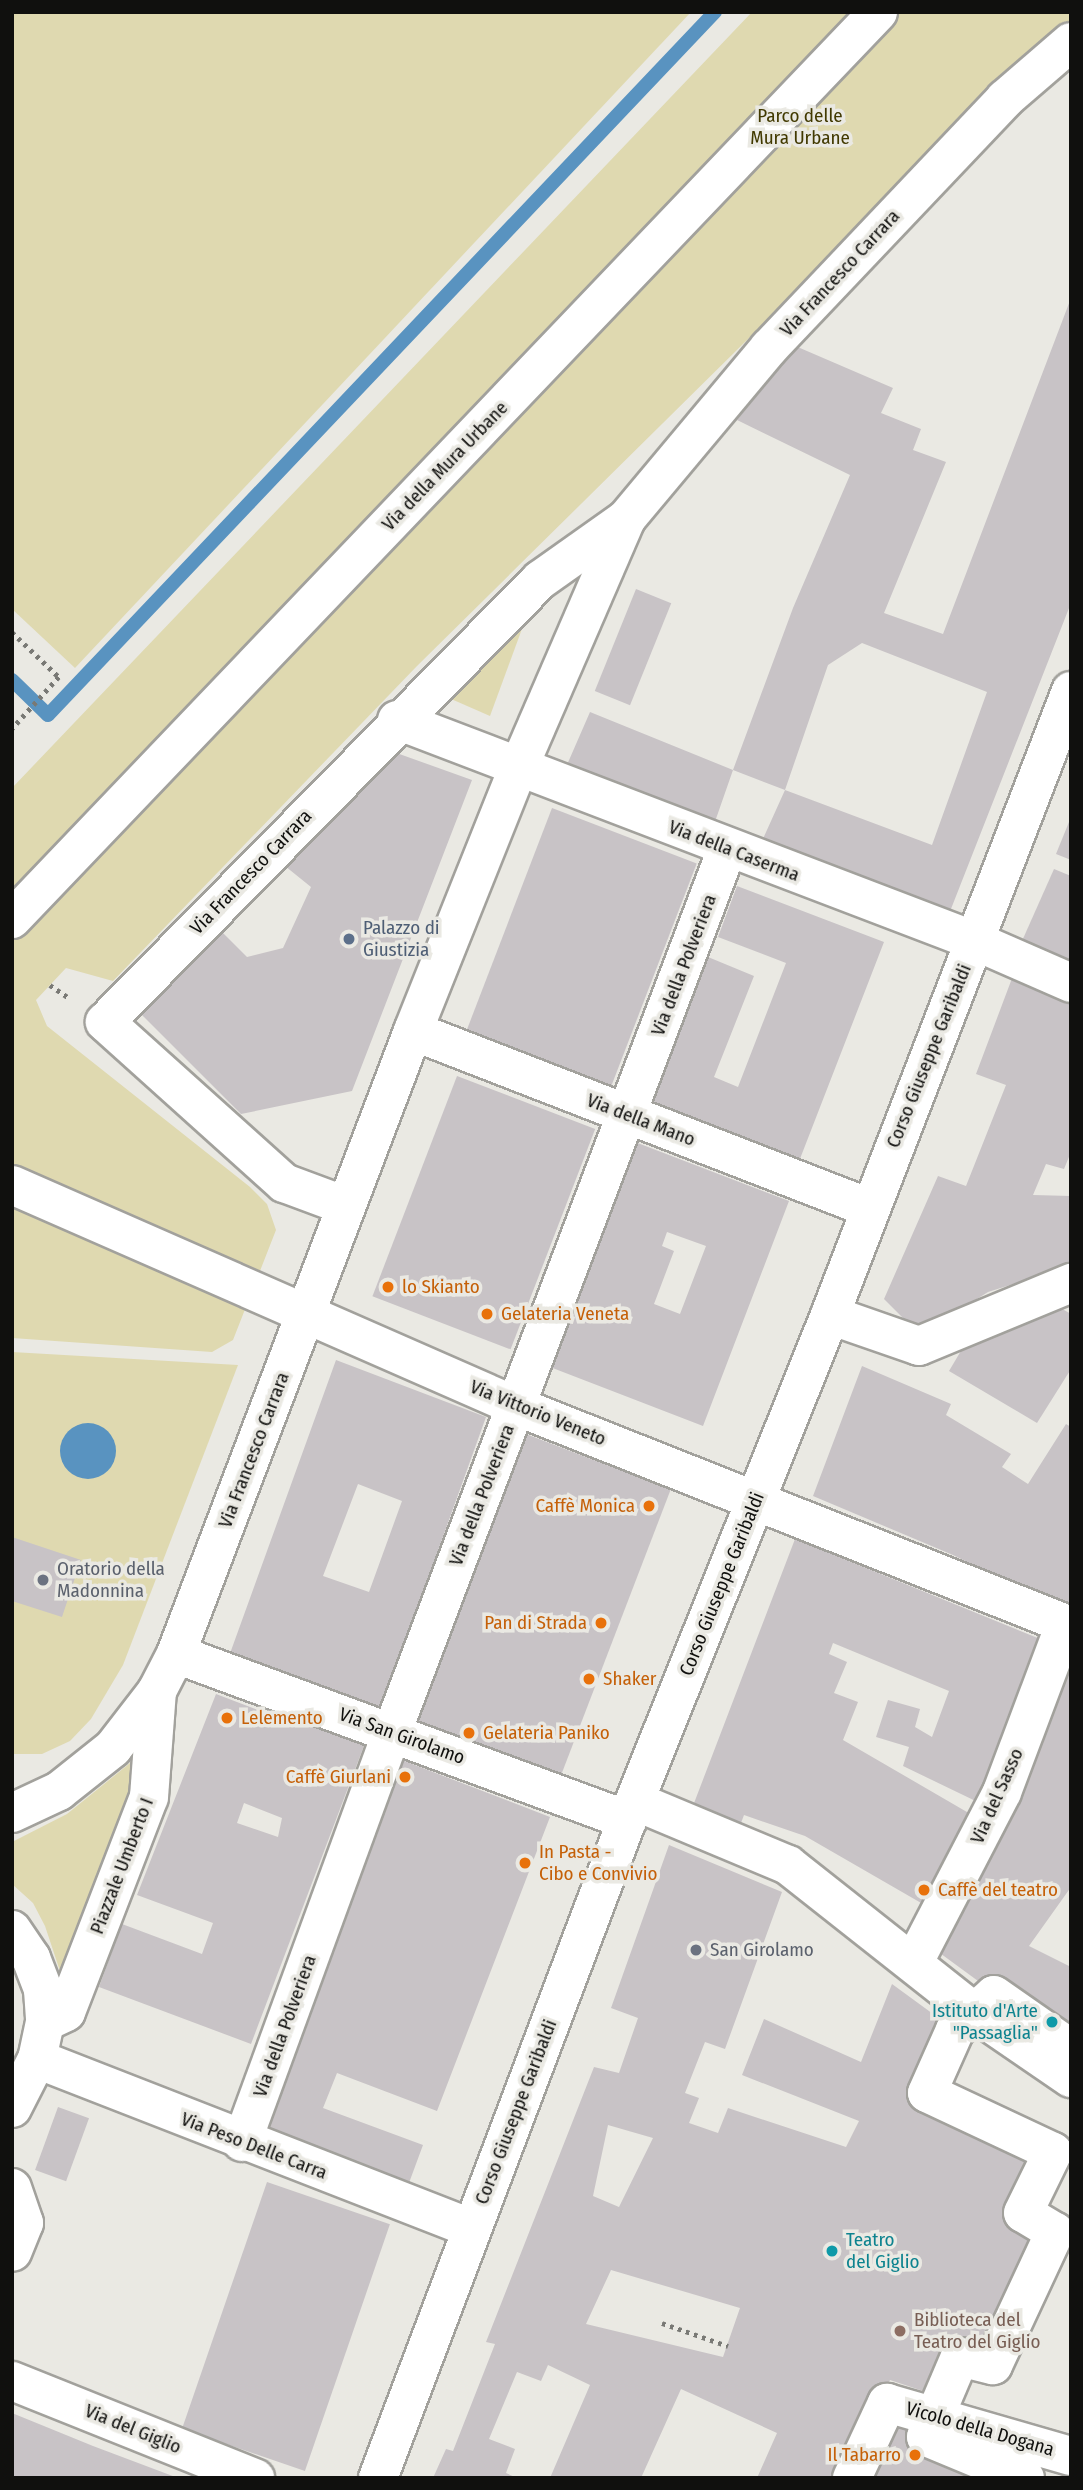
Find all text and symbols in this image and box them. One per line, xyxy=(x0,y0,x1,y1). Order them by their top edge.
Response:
park label: Parco delle Mura Urbane xyxy=(750,105,850,149)
street label: Via Francesco Carrara xyxy=(775,205,905,341)
street label: Via della Mura Urbane xyxy=(377,396,513,536)
street label: Via Francesco Carrara xyxy=(186,805,316,939)
street label: Via della Caserma xyxy=(665,816,803,886)
street label: Via della Polveriera xyxy=(647,891,721,1039)
place label: Palazzo di Giustizia xyxy=(363,917,440,961)
marker: Palazzo di Giustizia xyxy=(341,931,357,947)
street label: Corso Giuseppe Garibaldi xyxy=(882,961,976,1151)
street label: Via della Mano xyxy=(584,1089,698,1151)
place label: lo Skianto xyxy=(402,1276,480,1298)
marker: lo Skianto xyxy=(380,1279,396,1295)
place label: Gelateria Veneta xyxy=(501,1303,629,1325)
marker: Gelateria Veneta xyxy=(479,1306,495,1322)
street label: Via Francesco Carrara xyxy=(214,1369,294,1531)
street label: Via Vittorio Veneto xyxy=(467,1375,609,1451)
street label: Via della Polveriera xyxy=(445,1421,519,1569)
street label: Corso Giuseppe Garibaldi xyxy=(675,1489,769,1679)
place label: Caffè Monica xyxy=(535,1495,635,1517)
marker: Caffè Monica xyxy=(641,1498,657,1514)
place label: Oratorio della Madonnina xyxy=(57,1558,165,1602)
marker: Oratorio della Madonnina xyxy=(35,1572,51,1588)
place label: Pan di Strada xyxy=(484,1612,587,1634)
marker: Pan di Strada xyxy=(593,1615,609,1631)
place label: Shaker xyxy=(603,1668,656,1690)
marker: Shaker xyxy=(581,1671,597,1687)
street label: Via San Girolamo xyxy=(336,1703,468,1769)
place label: Lelemento xyxy=(241,1707,323,1729)
marker: Lelemento xyxy=(219,1710,235,1726)
place label: Gelateria Paniko xyxy=(483,1722,610,1744)
marker: Gelateria Paniko xyxy=(461,1725,477,1741)
street label: Via del Sasso xyxy=(966,1745,1028,1847)
place label: Caffè Giurlani xyxy=(286,1766,391,1788)
marker: Caffè Giurlani xyxy=(397,1769,413,1785)
street label: Piazzale Umberto I xyxy=(86,1795,158,1937)
place label: In Pasta - Cibo e Convivio xyxy=(539,1841,657,1885)
marker: In Pasta - Cibo e Convivio xyxy=(517,1855,533,1871)
place label: Caffè del teatro xyxy=(938,1879,1058,1901)
marker: Caffè del teatro xyxy=(916,1882,932,1898)
place label: San Girolamo xyxy=(710,1939,814,1961)
marker: San Girolamo xyxy=(688,1942,704,1958)
street label: Via della Polveriera xyxy=(249,1952,321,2100)
place label: Istituto d'Arte "Passaglia" xyxy=(932,2000,1038,2044)
marker: Istituto d'Arte "Passaglia" xyxy=(1044,2014,1060,2030)
street label: Corso Giuseppe Garibaldi xyxy=(470,2016,562,2208)
street label: Via Peso Delle Carra xyxy=(178,2108,330,2184)
place label: Teatro del Giglio xyxy=(846,2229,919,2273)
marker: Teatro del Giglio xyxy=(824,2243,840,2259)
place label: Biblioteca del Teatro del Giglio xyxy=(914,2309,1041,2353)
marker: Biblioteca del Teatro del Giglio xyxy=(892,2323,908,2339)
street label: Vicolo della Dogana xyxy=(903,2397,1057,2461)
street label: Via del Giglio xyxy=(82,2399,184,2459)
place label: Il Tabarro xyxy=(827,2444,901,2466)
marker: Il Tabarro xyxy=(907,2447,923,2463)

